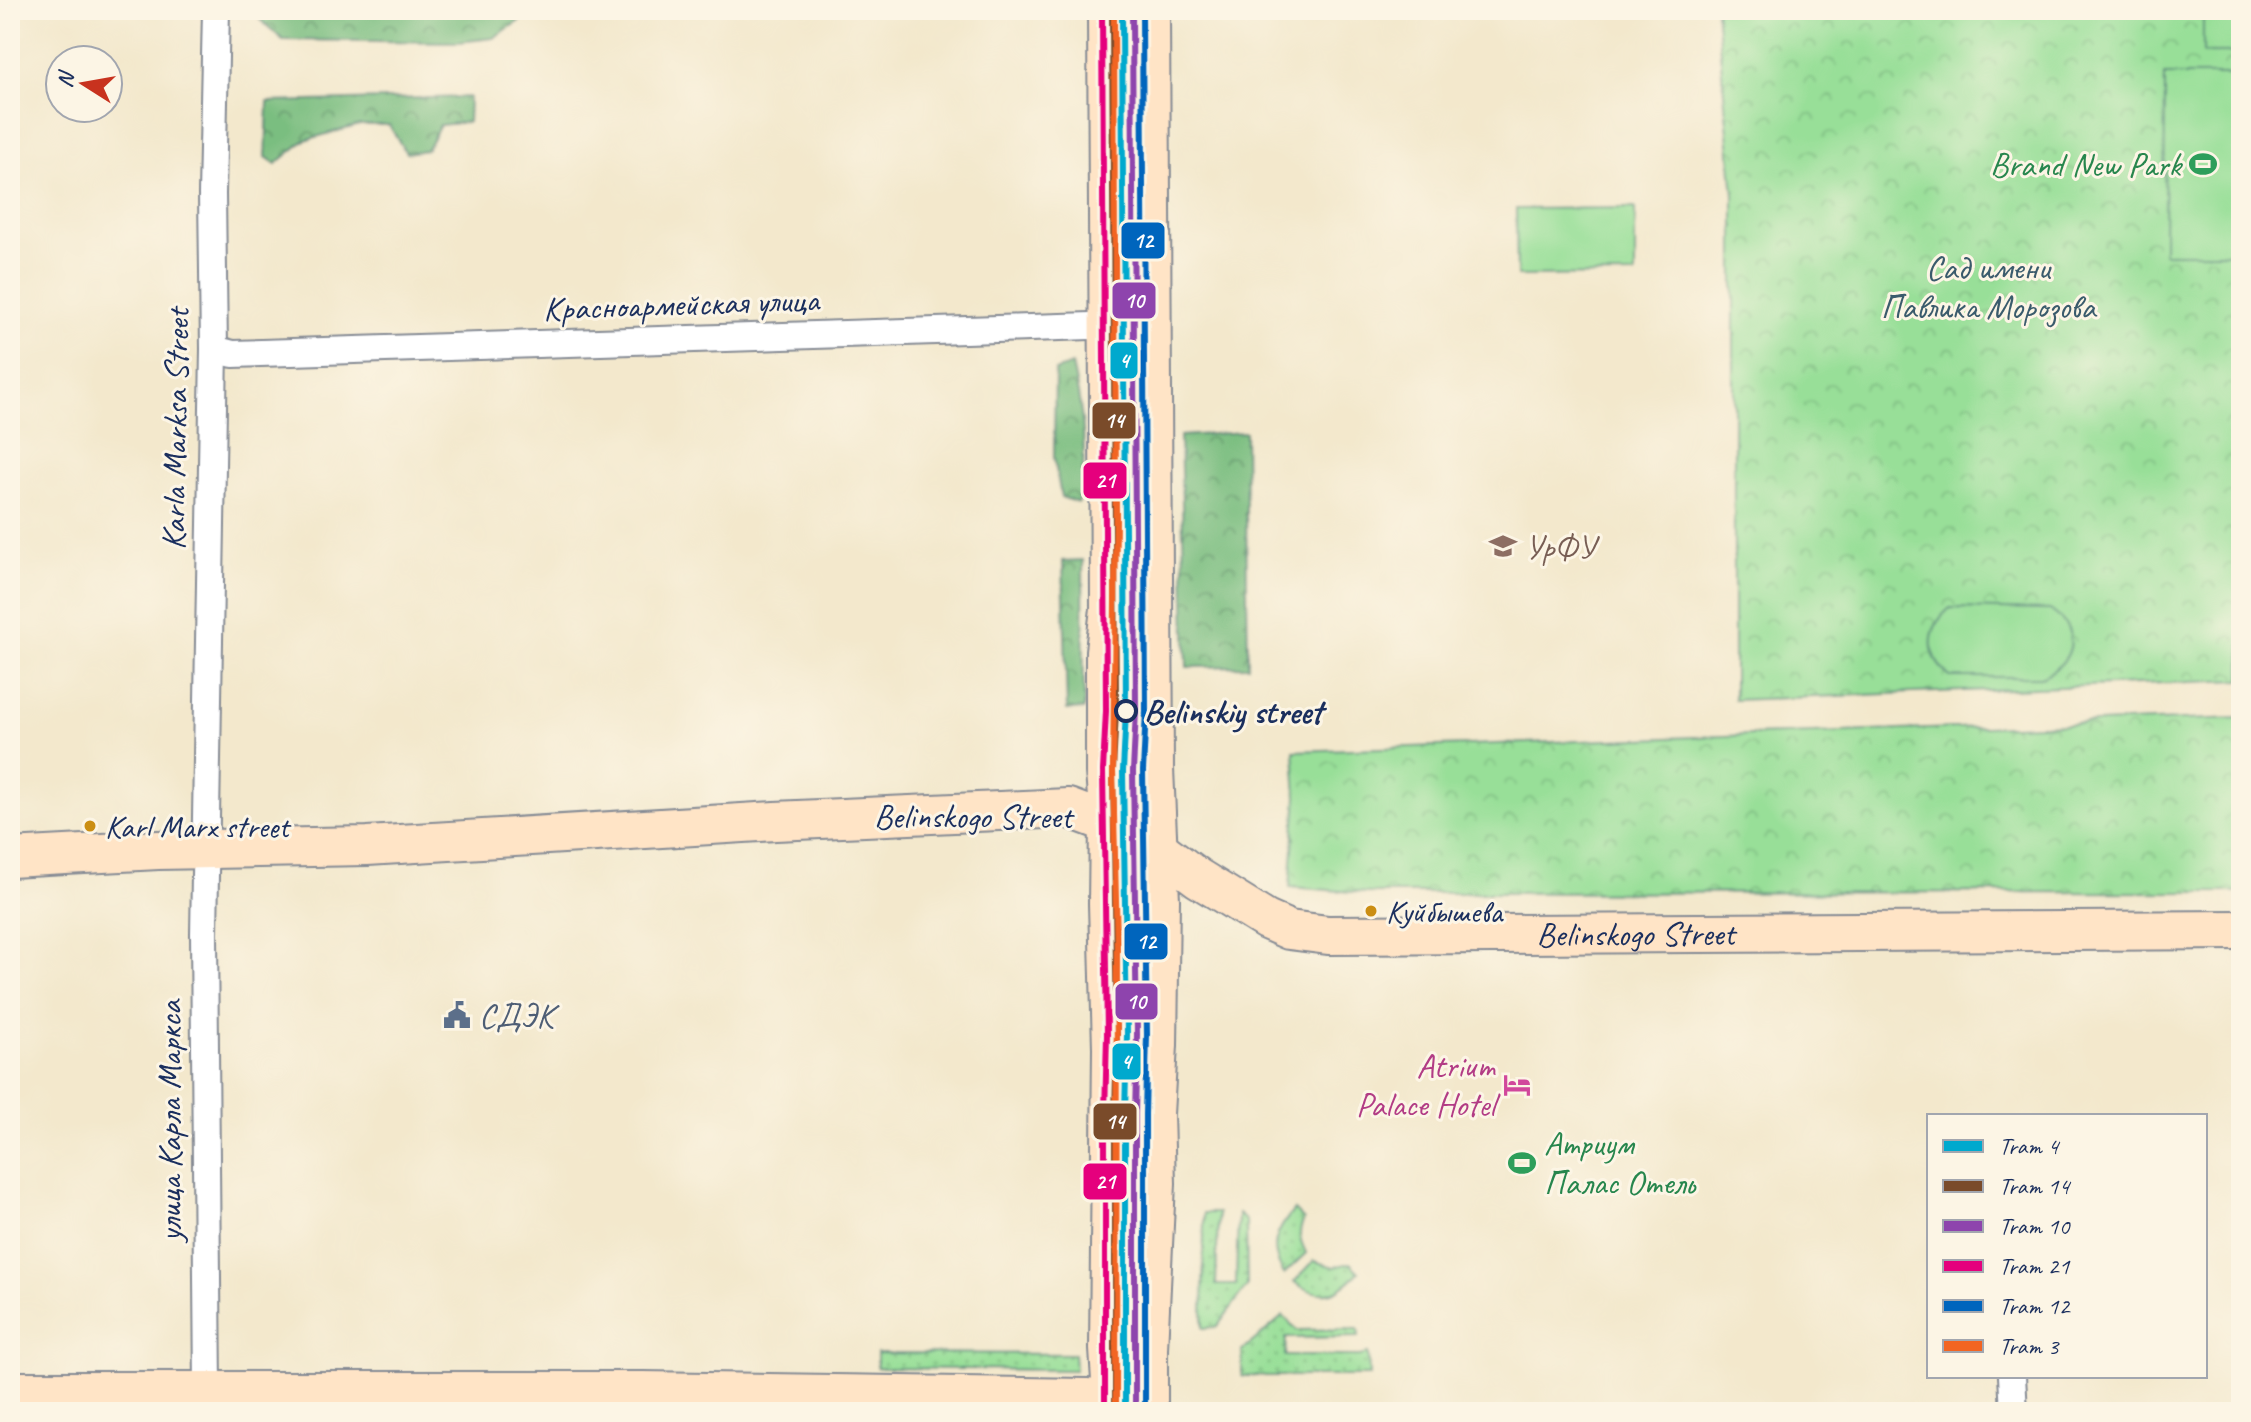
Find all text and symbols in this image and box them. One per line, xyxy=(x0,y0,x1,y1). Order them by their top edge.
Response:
north arrow xyxy=(44,44,124,124)
text: N xyxy=(50,68,81,90)
place label: Brand New Park xyxy=(1990,143,2184,186)
sports icon: Brand New Park xyxy=(2188,149,2218,179)
line badge: 12 xyxy=(1120,221,1166,260)
text: 12 xyxy=(1133,227,1155,255)
park label: Сад имени Павлика Морозова xyxy=(1881,246,2097,328)
street label: Красноармейская улица xyxy=(542,278,822,330)
line badge: 10 xyxy=(1111,281,1157,320)
text: 10 xyxy=(1124,287,1146,315)
street label: Karla Marksa Street xyxy=(151,304,199,550)
line badge: 4 xyxy=(1109,341,1139,380)
text: 4 xyxy=(1119,347,1132,375)
line badge: 14 xyxy=(1091,401,1137,440)
text: 14 xyxy=(1104,407,1127,435)
line badge: 21 xyxy=(1082,461,1128,500)
text: 21 xyxy=(1095,467,1117,495)
place label: УрФУ xyxy=(1525,525,1600,568)
school or university icon: УрФУ xyxy=(1488,531,1518,561)
place label: Belinskiy street xyxy=(1144,690,1327,733)
marker: Belinskiy street xyxy=(1115,700,1137,722)
street label: Belinskogo Street xyxy=(874,795,1076,838)
place label: Karl Marx street xyxy=(105,806,292,847)
marker: Karl Marx street xyxy=(82,818,98,834)
place label: Куйбышева xyxy=(1386,891,1504,932)
marker: Куйбышева xyxy=(1363,903,1379,919)
street label: Belinskogo Street xyxy=(1536,911,1739,955)
line badge: 12 xyxy=(1123,922,1169,961)
text: 12 xyxy=(1136,928,1158,956)
line badge: 10 xyxy=(1114,982,1159,1021)
text: 10 xyxy=(1126,988,1148,1016)
place label: СДЭК xyxy=(479,994,560,1037)
street label: улица Карла Маркса xyxy=(148,998,191,1244)
public building icon: СДЭК xyxy=(442,1000,472,1030)
line badge: 4 xyxy=(1111,1042,1142,1081)
place label: Atrium Palace Hotel xyxy=(1356,1044,1501,1126)
text: 4 xyxy=(1121,1048,1134,1076)
hotel icon: Atrium Palace Hotel xyxy=(1502,1070,1532,1100)
line badge: 14 xyxy=(1092,1102,1138,1141)
text: 14 xyxy=(1105,1108,1128,1136)
legend xyxy=(1927,1114,2207,1378)
place label: Атриум Палас Отель xyxy=(1544,1122,1697,1204)
text: Tram 4 xyxy=(1999,1131,2061,1161)
sports icon: Атриум Палас Отель xyxy=(1507,1148,1537,1178)
line badge: 21 xyxy=(1082,1162,1128,1201)
text: 21 xyxy=(1095,1168,1117,1196)
text: Tram 14 xyxy=(1999,1171,2071,1201)
text: Tram 10 xyxy=(1999,1211,2071,1241)
text: Tram 21 xyxy=(1999,1251,2070,1281)
text: Tram 12 xyxy=(1999,1291,2071,1321)
text: Tram 3 xyxy=(1999,1331,2061,1361)

